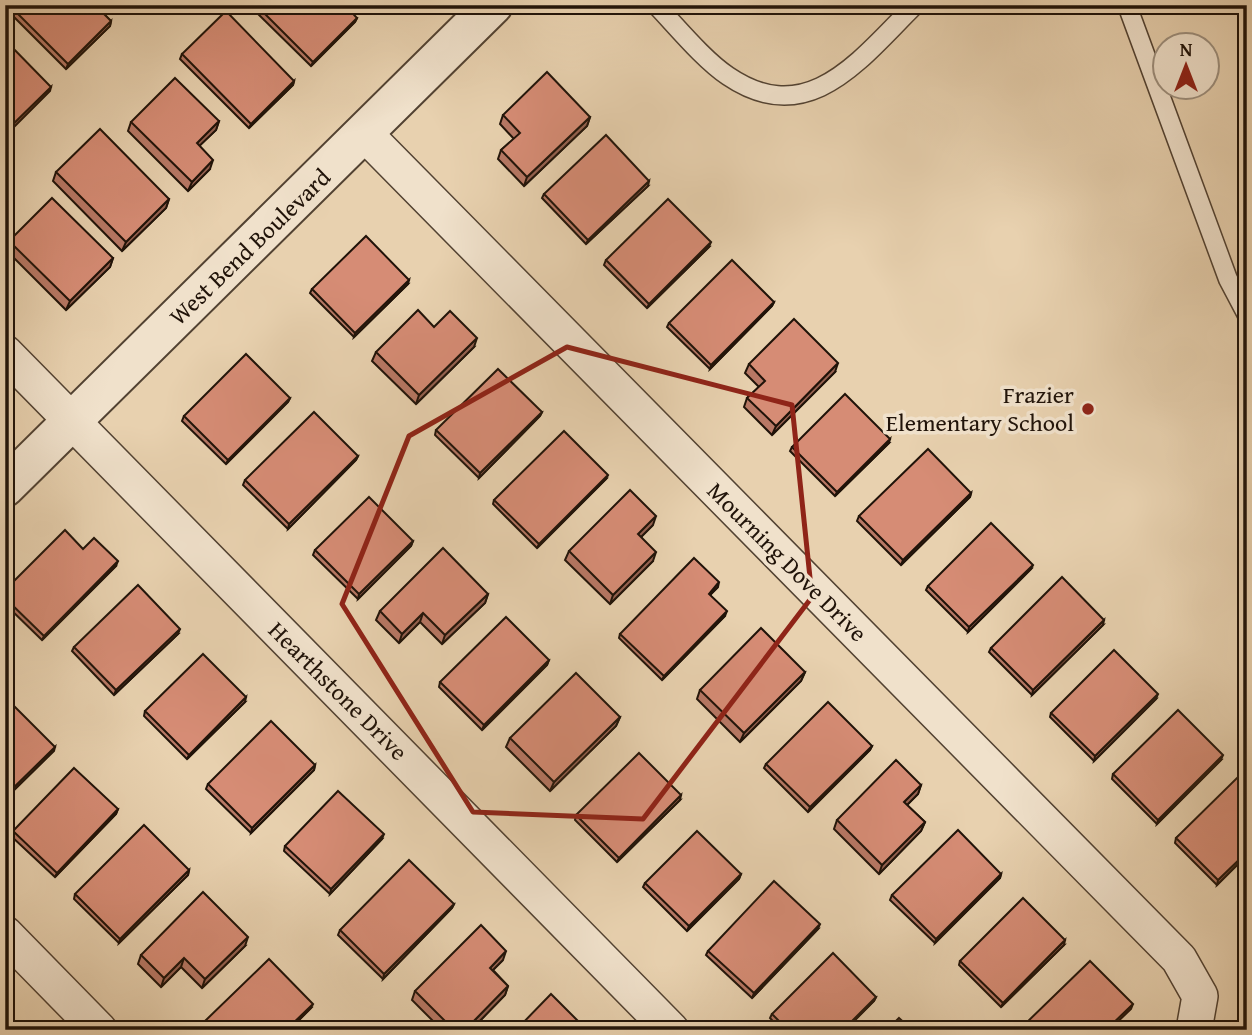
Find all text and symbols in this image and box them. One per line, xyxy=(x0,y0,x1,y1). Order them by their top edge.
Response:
north arrow xyxy=(1150,32,1220,102)
text: N xyxy=(1180,35,1193,63)
street label: West Bend Boulevard xyxy=(161,160,338,333)
place label: Frazier Elementary School xyxy=(886,377,1074,440)
marker: Frazier Elementary School xyxy=(1080,401,1096,417)
street label: Mourning Dove Drive xyxy=(699,474,875,650)
street label: Hearthstone Drive xyxy=(261,613,416,768)

